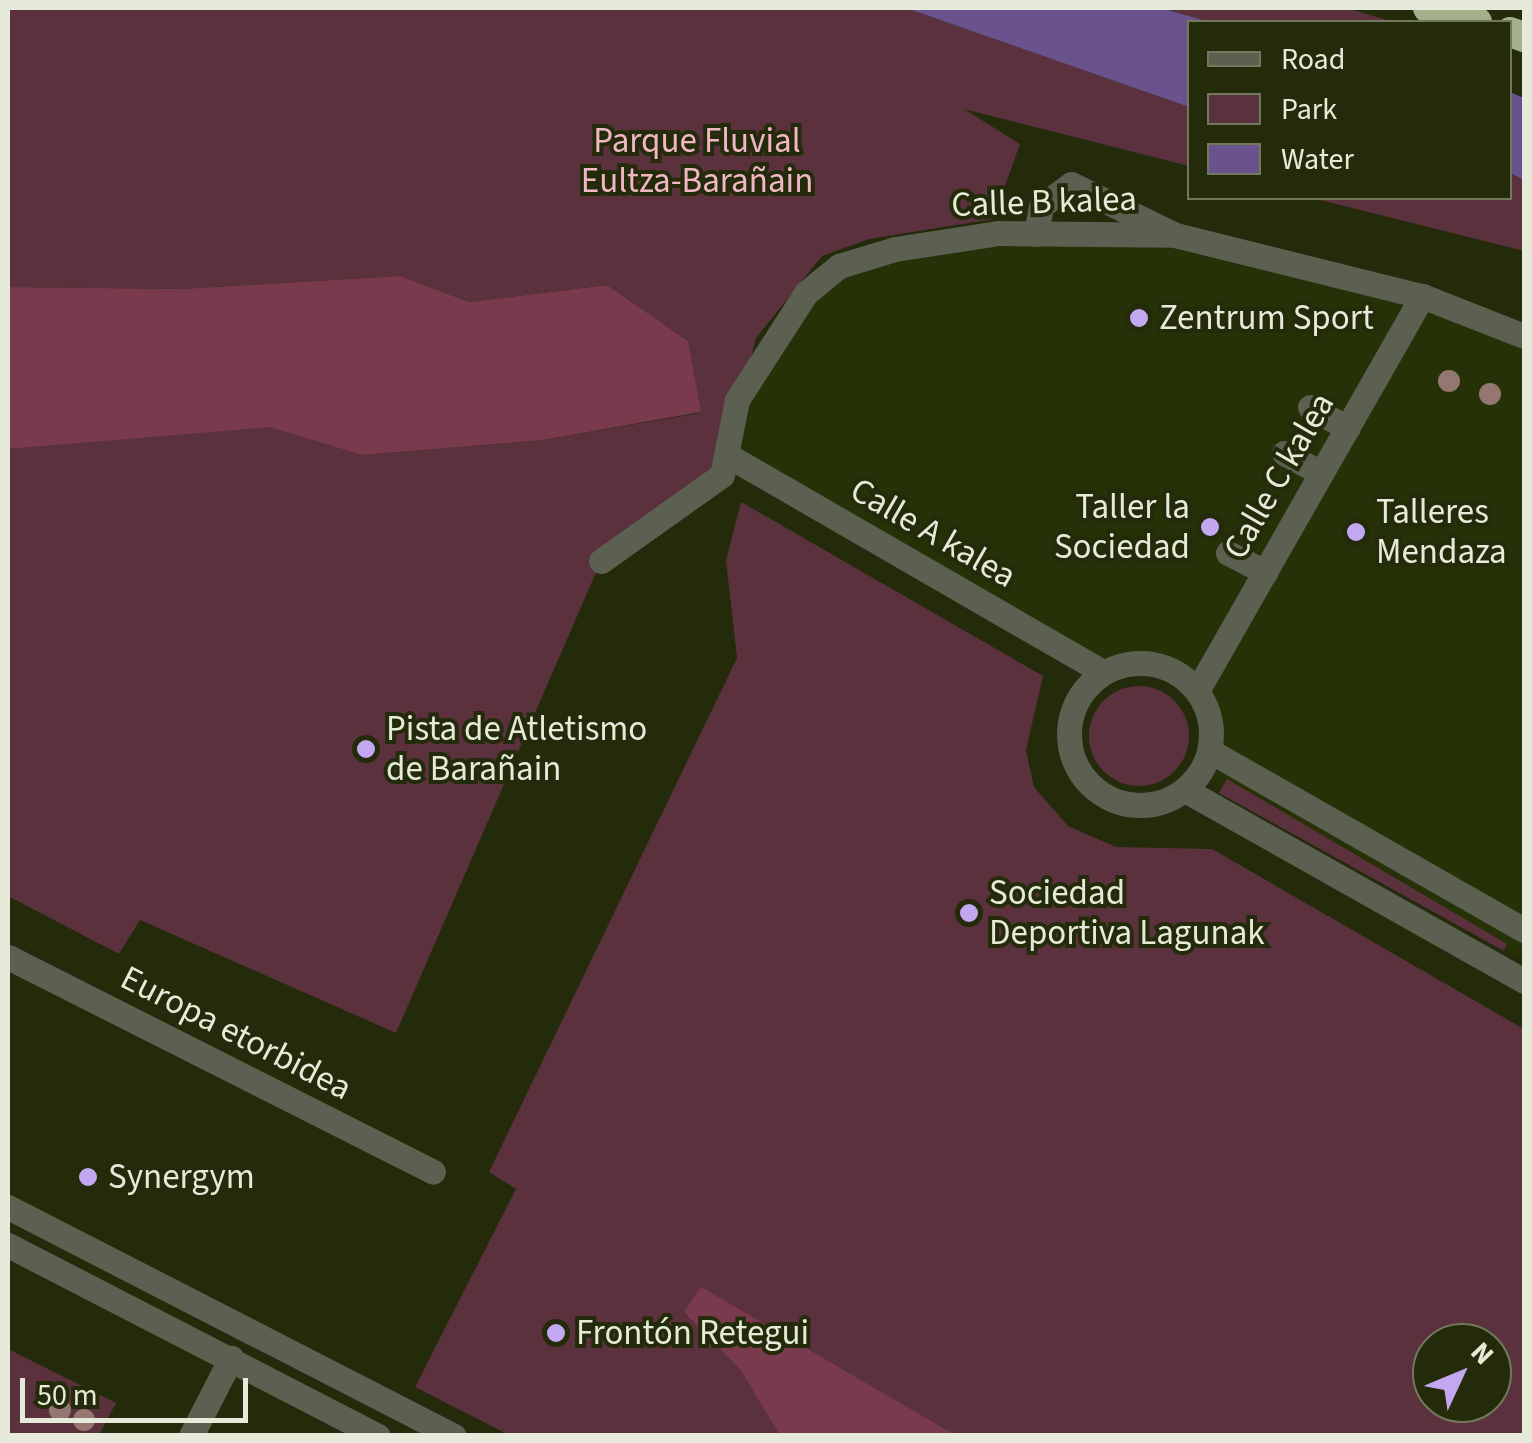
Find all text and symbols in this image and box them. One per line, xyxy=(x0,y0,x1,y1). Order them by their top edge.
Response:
legend xyxy=(1187,20,1512,200)
text: Road xyxy=(1281,38,1345,81)
text: Park xyxy=(1281,88,1337,131)
park label: Parque Fluvial Eultza-Barañain xyxy=(581,120,813,202)
text: Water xyxy=(1281,138,1354,181)
street label: Calle B kalea xyxy=(951,178,1137,226)
place label: Zentrum Sport xyxy=(1159,297,1374,339)
marker: Zentrum Sport xyxy=(1128,307,1150,329)
street label: Calle C kalea xyxy=(1215,385,1343,567)
street label: Calle A kalea xyxy=(843,469,1023,597)
place label: Taller la Sociedad xyxy=(1054,486,1190,568)
place label: Talleres Mendaza xyxy=(1376,491,1507,573)
marker: Taller la Sociedad xyxy=(1199,516,1221,538)
marker: Talleres Mendaza xyxy=(1345,521,1367,543)
place label: Pista de Atletismo de Barañain xyxy=(386,708,647,790)
marker: Pista de Atletismo de Barañain xyxy=(355,738,377,760)
place label: Sociedad Deportiva Lagunak xyxy=(989,872,1265,954)
marker: Sociedad Deportiva Lagunak xyxy=(958,902,980,924)
street label: Europa etorbidea xyxy=(114,957,358,1109)
place label: Synergym xyxy=(108,1156,255,1198)
marker: Synergym xyxy=(77,1166,99,1188)
place label: Frontón Retegui xyxy=(576,1312,809,1354)
marker: Frontón Retegui xyxy=(545,1322,567,1344)
north arrow xyxy=(1412,1323,1512,1423)
text: N xyxy=(1461,1333,1503,1374)
scale bar xyxy=(25,1358,252,1420)
text: 50 m xyxy=(37,1374,98,1417)

